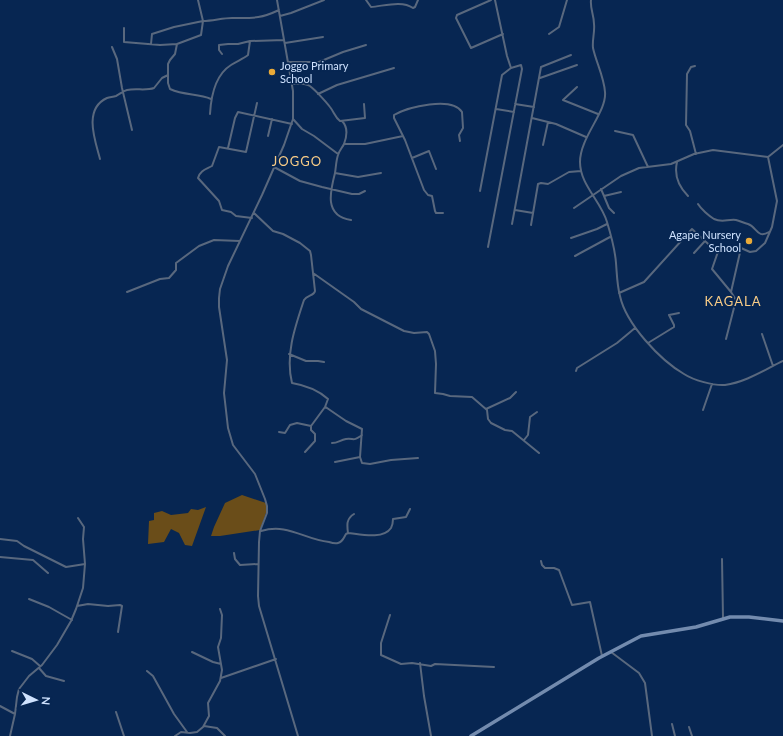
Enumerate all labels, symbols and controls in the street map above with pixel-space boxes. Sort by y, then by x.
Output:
place label: Joggo Primary School [280,59,349,85]
marker: Joggo Primary School [267,67,277,77]
district label: JOGGO [272,153,322,169]
place label: Agape Nursery School [669,228,741,254]
marker: Agape Nursery School [744,236,754,246]
district label: KAGALA [705,293,761,309]
north arrow [16,680,56,720]
text: N [40,696,53,706]

